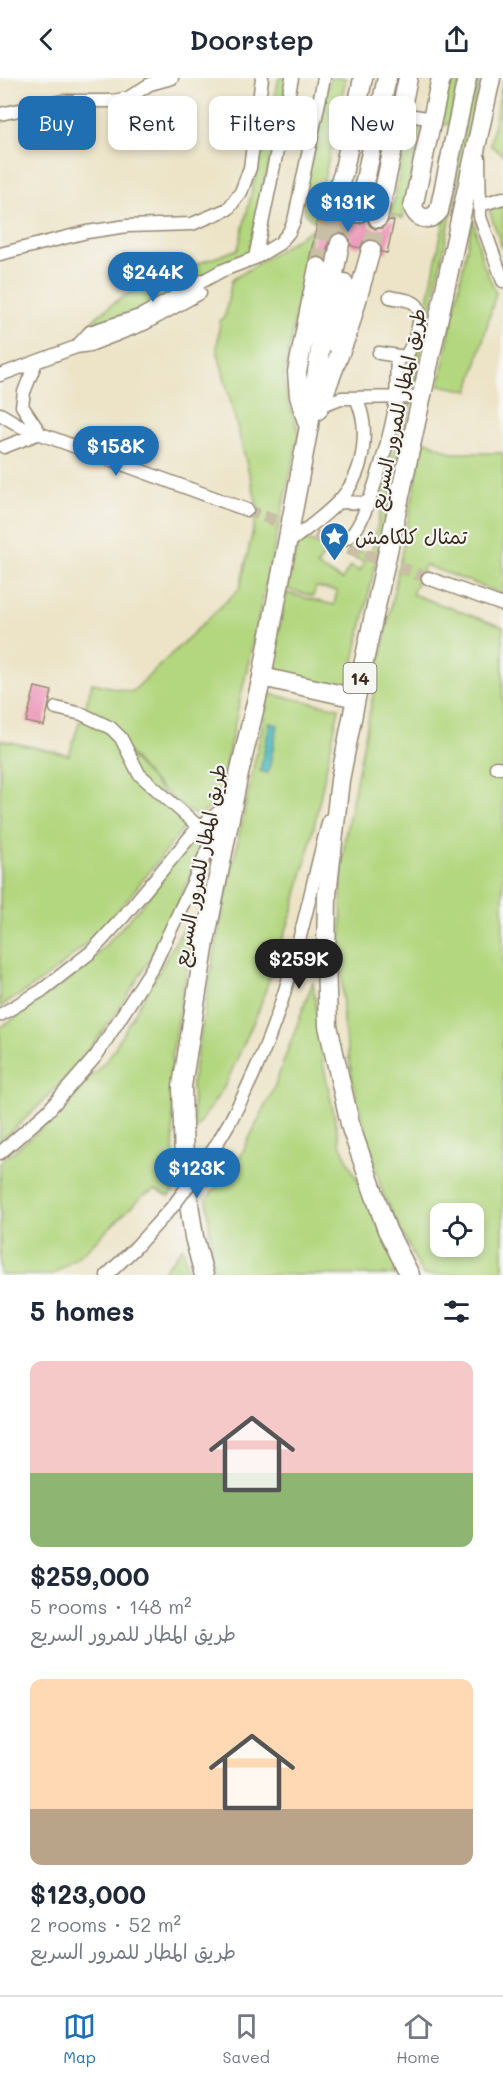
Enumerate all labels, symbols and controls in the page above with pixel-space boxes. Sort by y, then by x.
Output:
text: Doorstep [189,22,314,57]
icon: back [30,23,63,56]
icon: share [440,23,473,56]
chip: Buy [18,96,96,150]
chip: Rent [108,96,197,150]
chip: Filters [209,96,317,150]
chip: New [329,96,416,150]
pin: $131K [306,182,390,233]
text: $131K [320,188,376,214]
pin: $244K [111,252,195,303]
text: $244K [122,258,184,284]
street label: طريق المطار للمرور السريع [363,306,434,513]
pin: $158K [74,426,158,477]
text: $158K [87,432,145,458]
place icon: تمثال كلكامش [318,520,350,562]
place label: تمثال كلكامش [355,523,467,549]
road number: 14 [344,663,376,693]
street label: طريق المطار للمرور السريع [167,761,234,969]
pin: $259K [257,939,341,990]
text: $259K [269,945,329,971]
pin: $123K [155,1148,239,1199]
text: $123K [168,1154,226,1180]
map controls [430,1203,484,1257]
button: locate [430,1203,484,1257]
text: 5 homes [30,1294,135,1328]
icon: filters [440,1295,473,1328]
icon: home [198,1400,306,1508]
text: $259,000 [30,1559,150,1593]
text: 5 rooms · 148 m² [30,1593,192,1619]
text: طريق المطار للمرور السريع [30,1620,236,1646]
icon: home [198,1718,306,1826]
text: $123,000 [30,1877,146,1911]
text: 2 rooms · 52 m² [30,1911,181,1937]
text: طريق المطار للمرور السريع [30,1938,236,1964]
tab: Map [63,2010,96,2067]
tab: Saved [222,2010,270,2067]
tab: Home [396,2010,440,2067]

